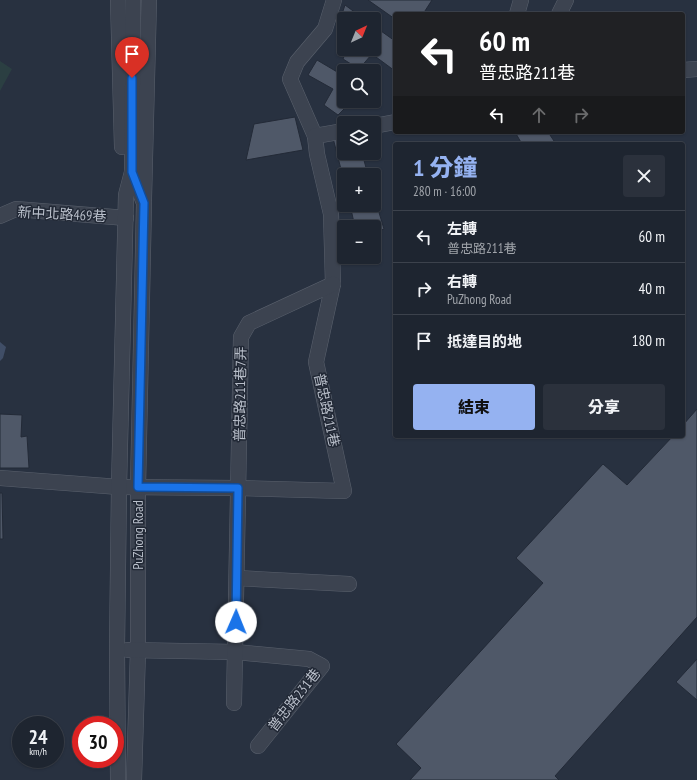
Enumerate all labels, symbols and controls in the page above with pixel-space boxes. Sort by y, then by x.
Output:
north arrow [337,12,381,56]
map controls [337,12,381,264]
text: 60 m [479,22,530,59]
icon: left [413,28,465,80]
pin [115,37,149,78]
icon: arrive [121,43,143,65]
text: 普忠路211巷 [479,61,575,84]
button: search [337,64,381,108]
icon: left [486,104,508,126]
icon: ahead [528,104,550,126]
icon: right [570,104,592,126]
button: layers [337,116,381,160]
text: 1 分鐘 [413,152,477,183]
button: close [623,155,665,197]
button: + [337,168,381,212]
text: 280 m · 16:00 [413,183,476,200]
street label: 新中北路469巷 [17,203,107,225]
text: 左轉 [447,219,477,238]
button: − [337,220,381,264]
icon: left [413,226,435,248]
text: 60 m [639,227,665,246]
text: 普忠路211巷 [447,240,517,257]
text: 右轉 [447,272,477,291]
icon: right [413,278,435,300]
text: 40 m [639,279,665,298]
text: PuZhong Road [447,291,511,308]
icon: arrive [413,330,435,352]
text: 180 m [632,331,665,350]
text: 抵達目的地 [447,332,522,351]
street label: 普忠路211巷7弄 [230,346,250,442]
street label: 普忠路211巷 [310,371,344,449]
button: 結束 [413,384,535,430]
button: 分享 [543,384,665,430]
street label: PuZhong Road [129,500,147,570]
position arrow [215,601,257,643]
street label: 普忠路231巷 [264,665,324,735]
speed limit sign: 30 [72,716,124,768]
text: 24 [28,724,48,750]
text: km/h [29,745,47,758]

